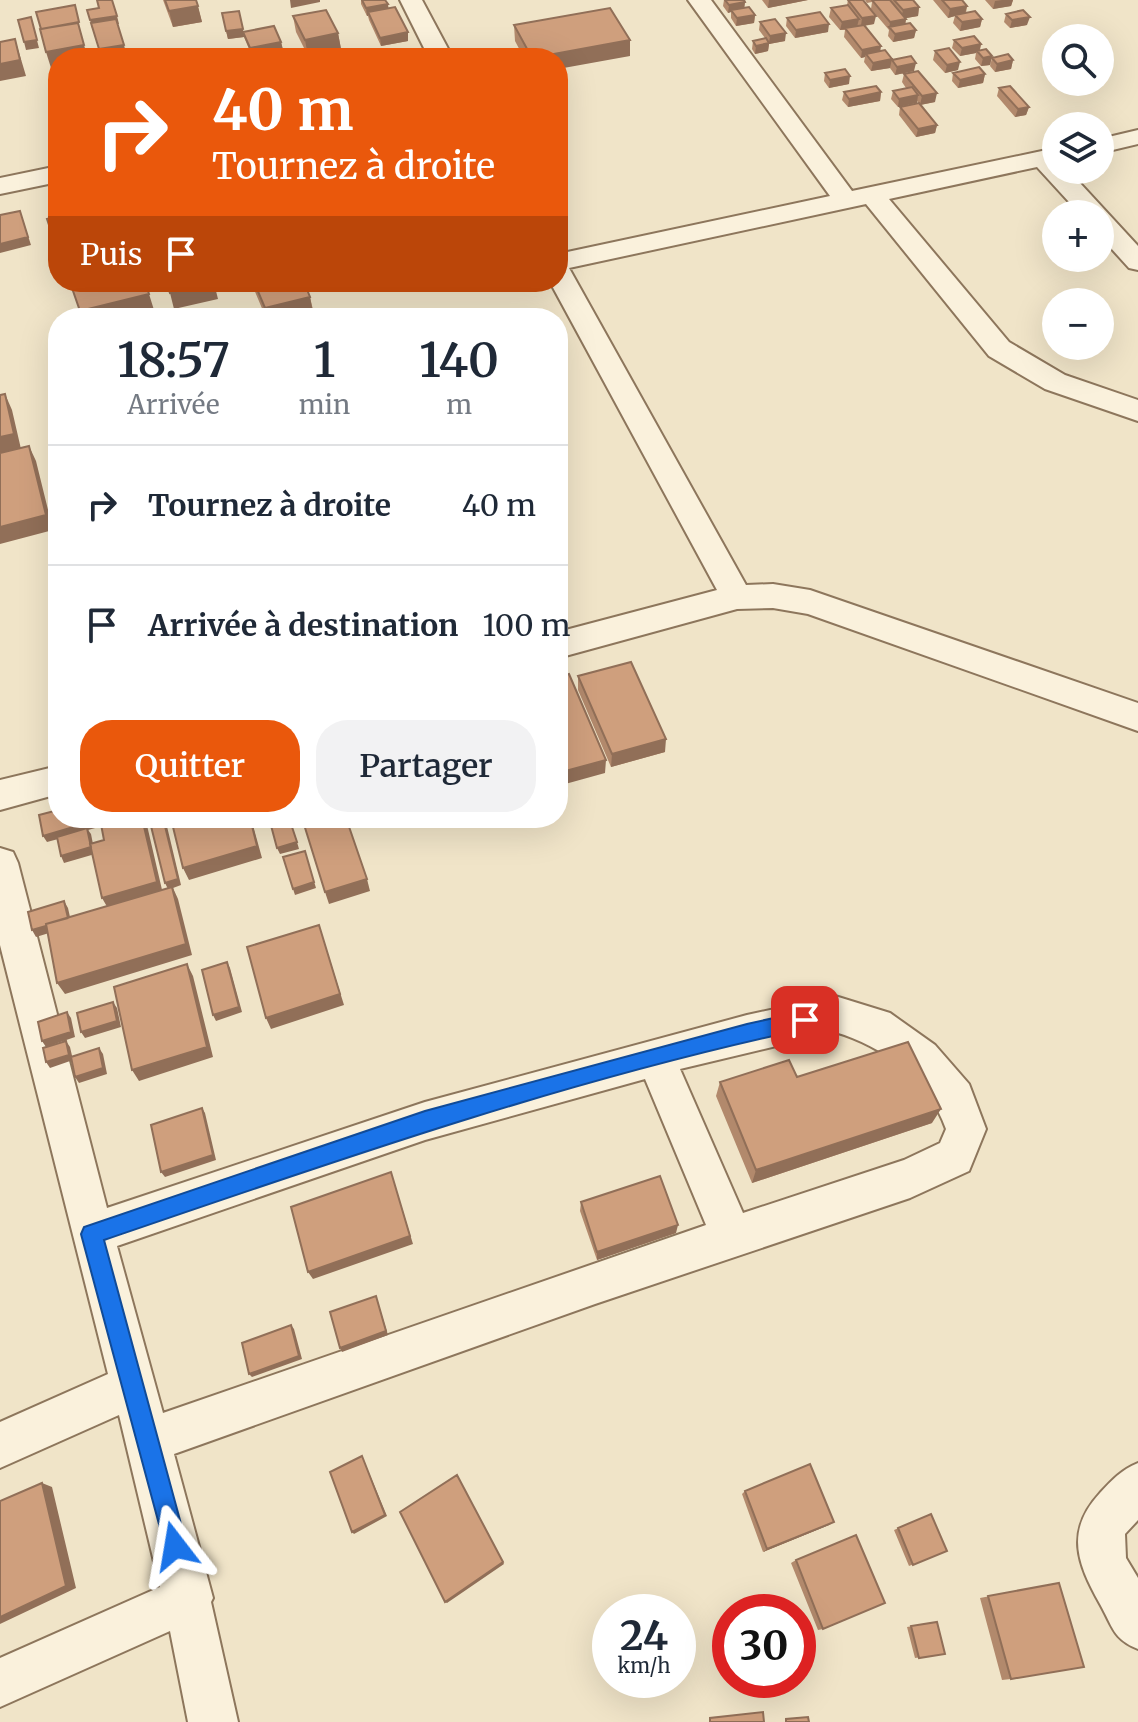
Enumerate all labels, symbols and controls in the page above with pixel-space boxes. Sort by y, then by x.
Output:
map controls [1042,24,1114,360]
button: search [1042,24,1114,96]
text: 40 m [212,75,354,145]
icon: right [80,80,184,184]
button: layers [1042,112,1114,184]
text: Tournez à droite [212,144,495,189]
button: + [1042,200,1114,272]
icon: arrive [159,232,203,276]
text: Puis [80,235,143,273]
button: − [1042,288,1114,360]
text: 18:57 [117,330,230,390]
text: 1 [313,330,335,390]
text: 140 [419,330,499,390]
text: Arrivée [127,388,219,421]
text: min [299,388,350,421]
text: m [446,388,472,421]
icon: right [80,483,124,527]
text: Tournez à droite [148,486,391,524]
text: 40 m [462,486,536,524]
icon: arrive [80,603,124,647]
text: Arrivée à destination [148,606,458,644]
text: 100 m [482,606,571,644]
button: Quitter [80,720,300,812]
button: Partager [316,720,536,812]
pin [771,986,839,1054]
icon: arrive [783,998,827,1042]
position arrow [133,1504,217,1588]
speed limit sign: 30 [712,1594,816,1698]
text: 24 [620,1611,668,1661]
text: km/h [618,1653,670,1678]

